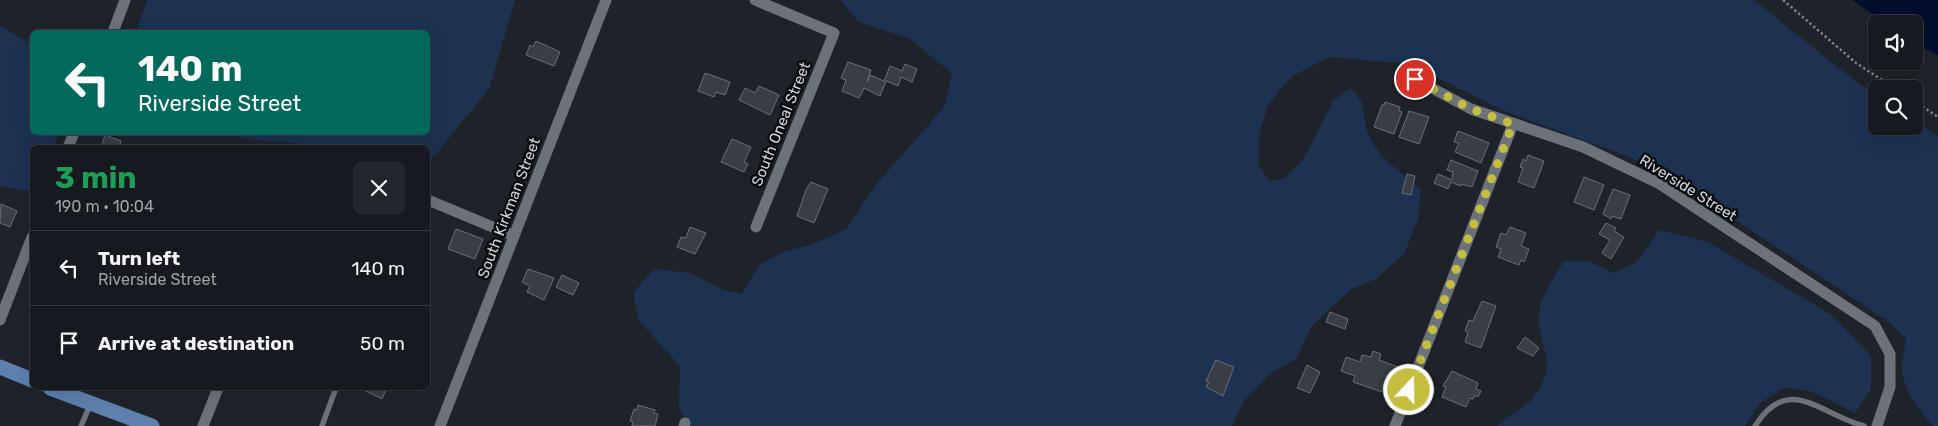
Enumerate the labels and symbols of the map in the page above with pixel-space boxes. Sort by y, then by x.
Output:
pin [1394,58,1436,100]
street label: South Oneal Street [748,59,814,189]
street label: South Kirkman Street [474,135,544,281]
street label: Riverside Street [1636,151,1740,225]
position arrow [1382,363,1434,415]

